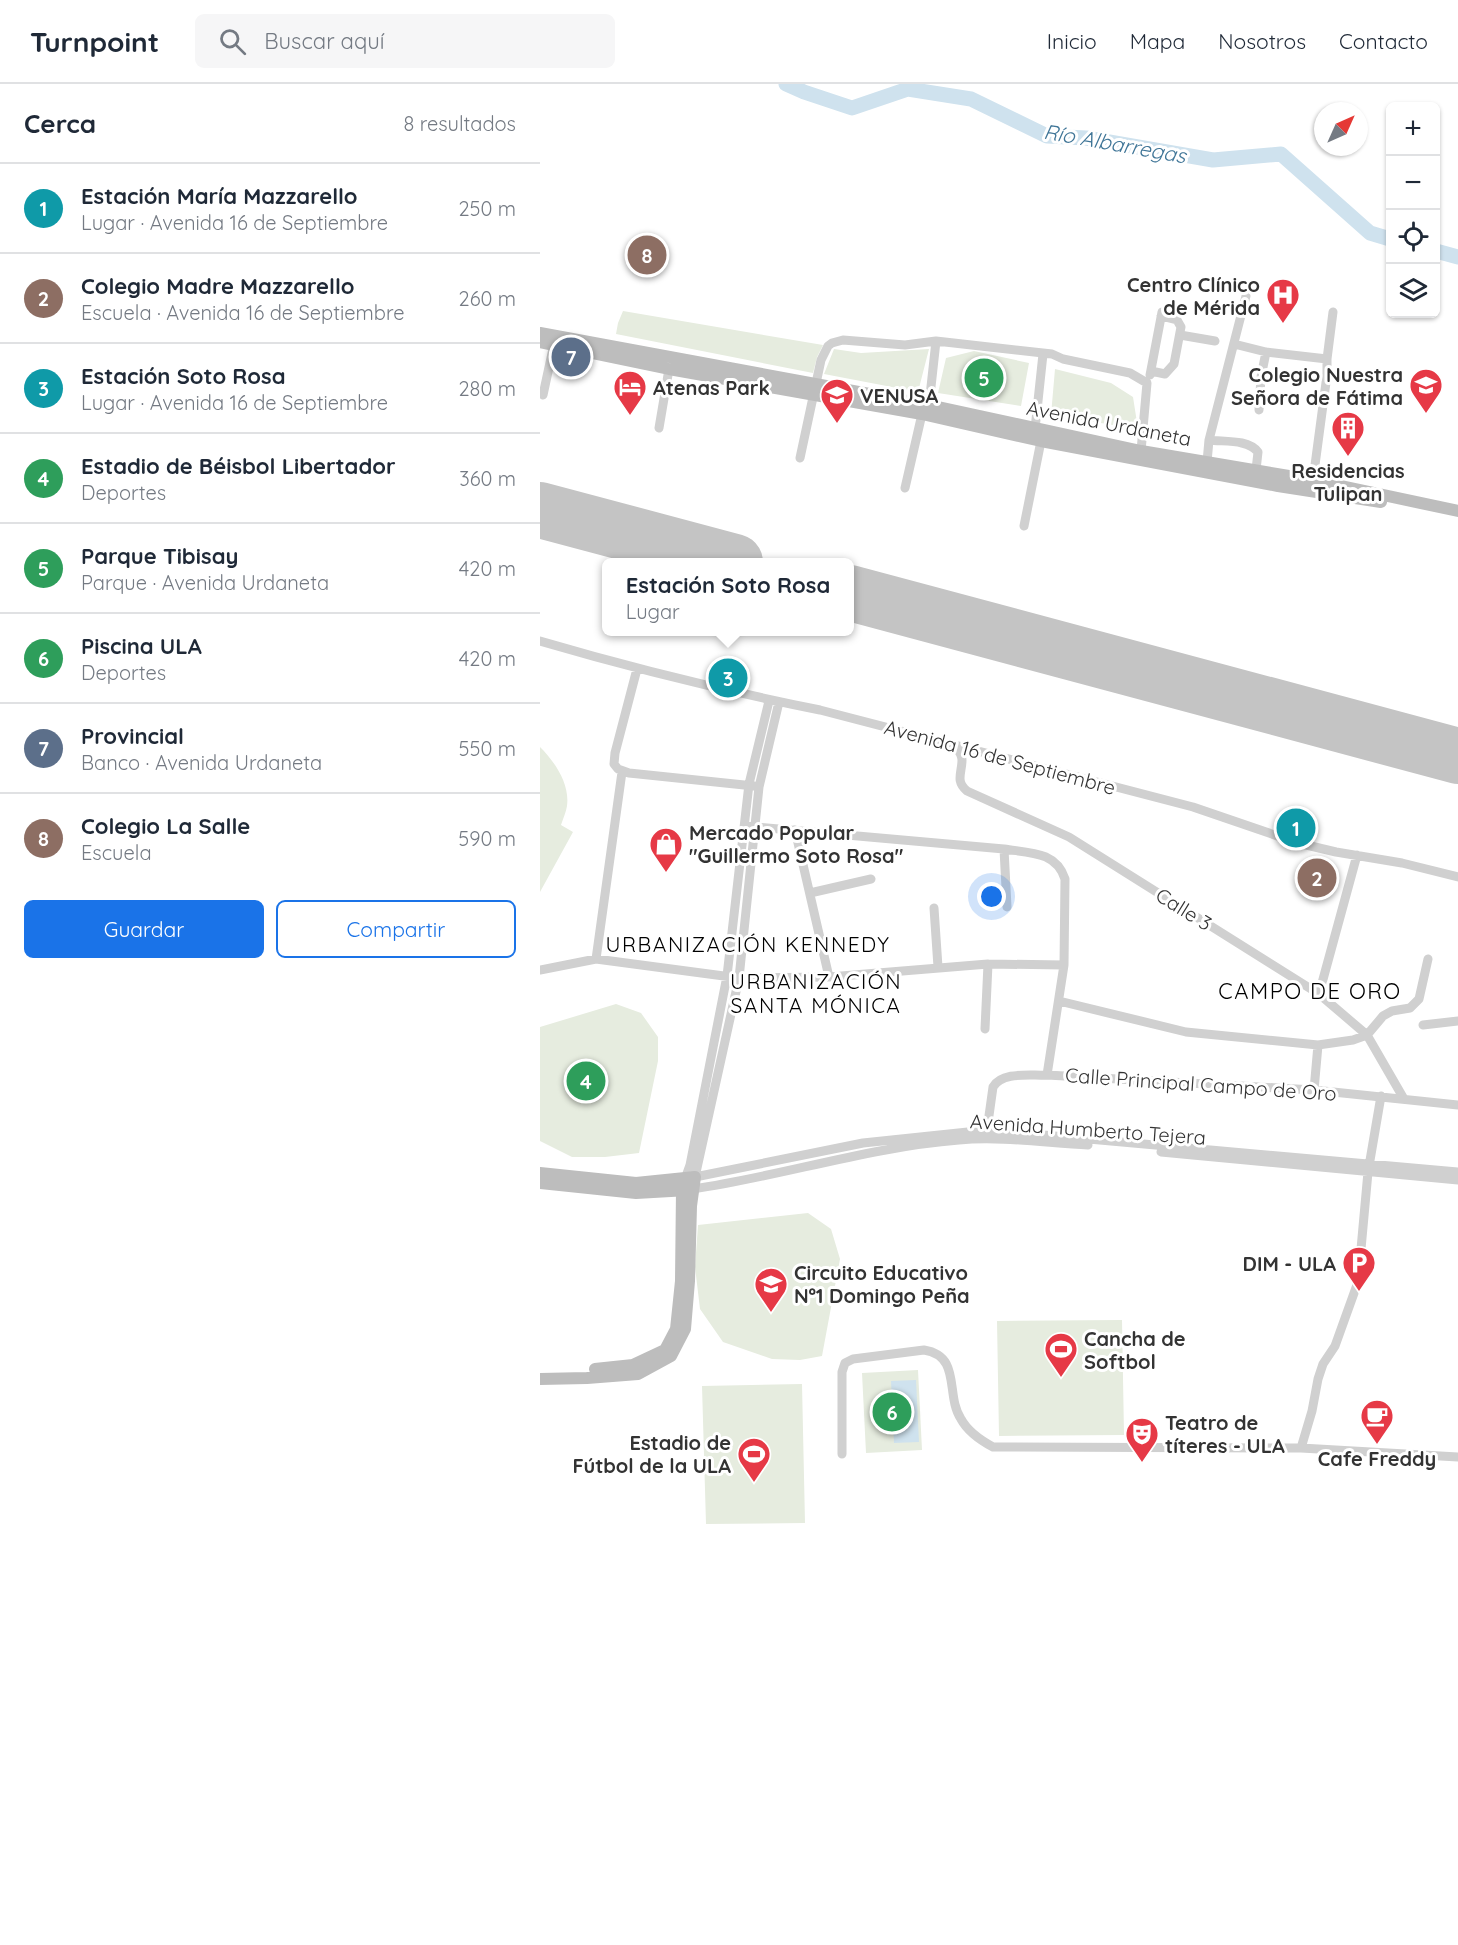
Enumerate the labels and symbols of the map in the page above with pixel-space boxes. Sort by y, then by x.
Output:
north arrow [1314,102,1368,156]
water label: Río Albarregas [1042,118,1189,168]
pin: 8 [628,232,666,278]
place label: Centro Clínico de Mérida [1127,272,1260,320]
hospital icon: Centro Clínico de Mérida [1265,277,1301,324]
pin: 7 [552,334,591,380]
pin: 5 [964,356,1004,400]
place label: Colegio Nuestra Señora de Fátima [1231,362,1403,410]
school or university icon: Colegio Nuestra Señora de Fátima [1408,367,1444,414]
hotel icon: Atenas Park [612,369,648,416]
place label: Atenas Park [653,375,770,400]
school or university icon: VENUSA [819,377,855,424]
place label: VENUSA [860,383,939,408]
street label: Avenida Urdaneta [1025,395,1193,451]
building icon: Residencias Tulipan [1330,410,1366,457]
place label: Residencias Tulipan [1291,458,1405,506]
pin: 3 [708,656,747,700]
street label: Avenida 16 de Septiembre [882,714,1118,800]
pin: 1 [1276,806,1316,850]
place label: Mercado Popular "Guillermo Soto Rosa" [689,820,904,868]
shop icon: Mercado Popular "Guillermo Soto Rosa" [648,826,684,873]
pin: 2 [1298,856,1336,900]
your location [977,882,1006,911]
street label: Calle 3 [1151,882,1217,936]
district label: URBANIZACIÓN KENNEDY [606,931,890,957]
district label: URBANIZACIÓN SANTA MÓNICA [730,968,902,1018]
district label: CAMPO DE ORO [1218,977,1402,1005]
pin: 4 [566,1058,606,1104]
street label: Calle Principal Campo de Oro [1064,1062,1338,1106]
street label: Avenida Humberto Tejera [969,1108,1207,1150]
parking icon: DIM - ULA [1341,1245,1377,1292]
place label: DIM - ULA [1243,1251,1336,1276]
place label: Circuito Educativo Nº1 Domingo Peña [794,1260,970,1308]
school or university icon: Circuito Educativo Nº1 Domingo Peña [753,1266,789,1313]
place label: Cancha de Softbol [1084,1326,1186,1374]
sports icon: Cancha de Softbol [1043,1331,1079,1378]
pin: 6 [872,1390,912,1434]
cafe icon: Cafe Freddy [1359,1398,1395,1445]
place label: Teatro de títeres - ULA [1165,1410,1285,1458]
theatre icon: Teatro de títeres - ULA [1124,1416,1160,1463]
place label: Estadio de Fútbol de la ULA [572,1430,731,1478]
sports icon: Estadio de Fútbol de la ULA [736,1436,772,1483]
place label: Cafe Freddy [1318,1446,1436,1471]

